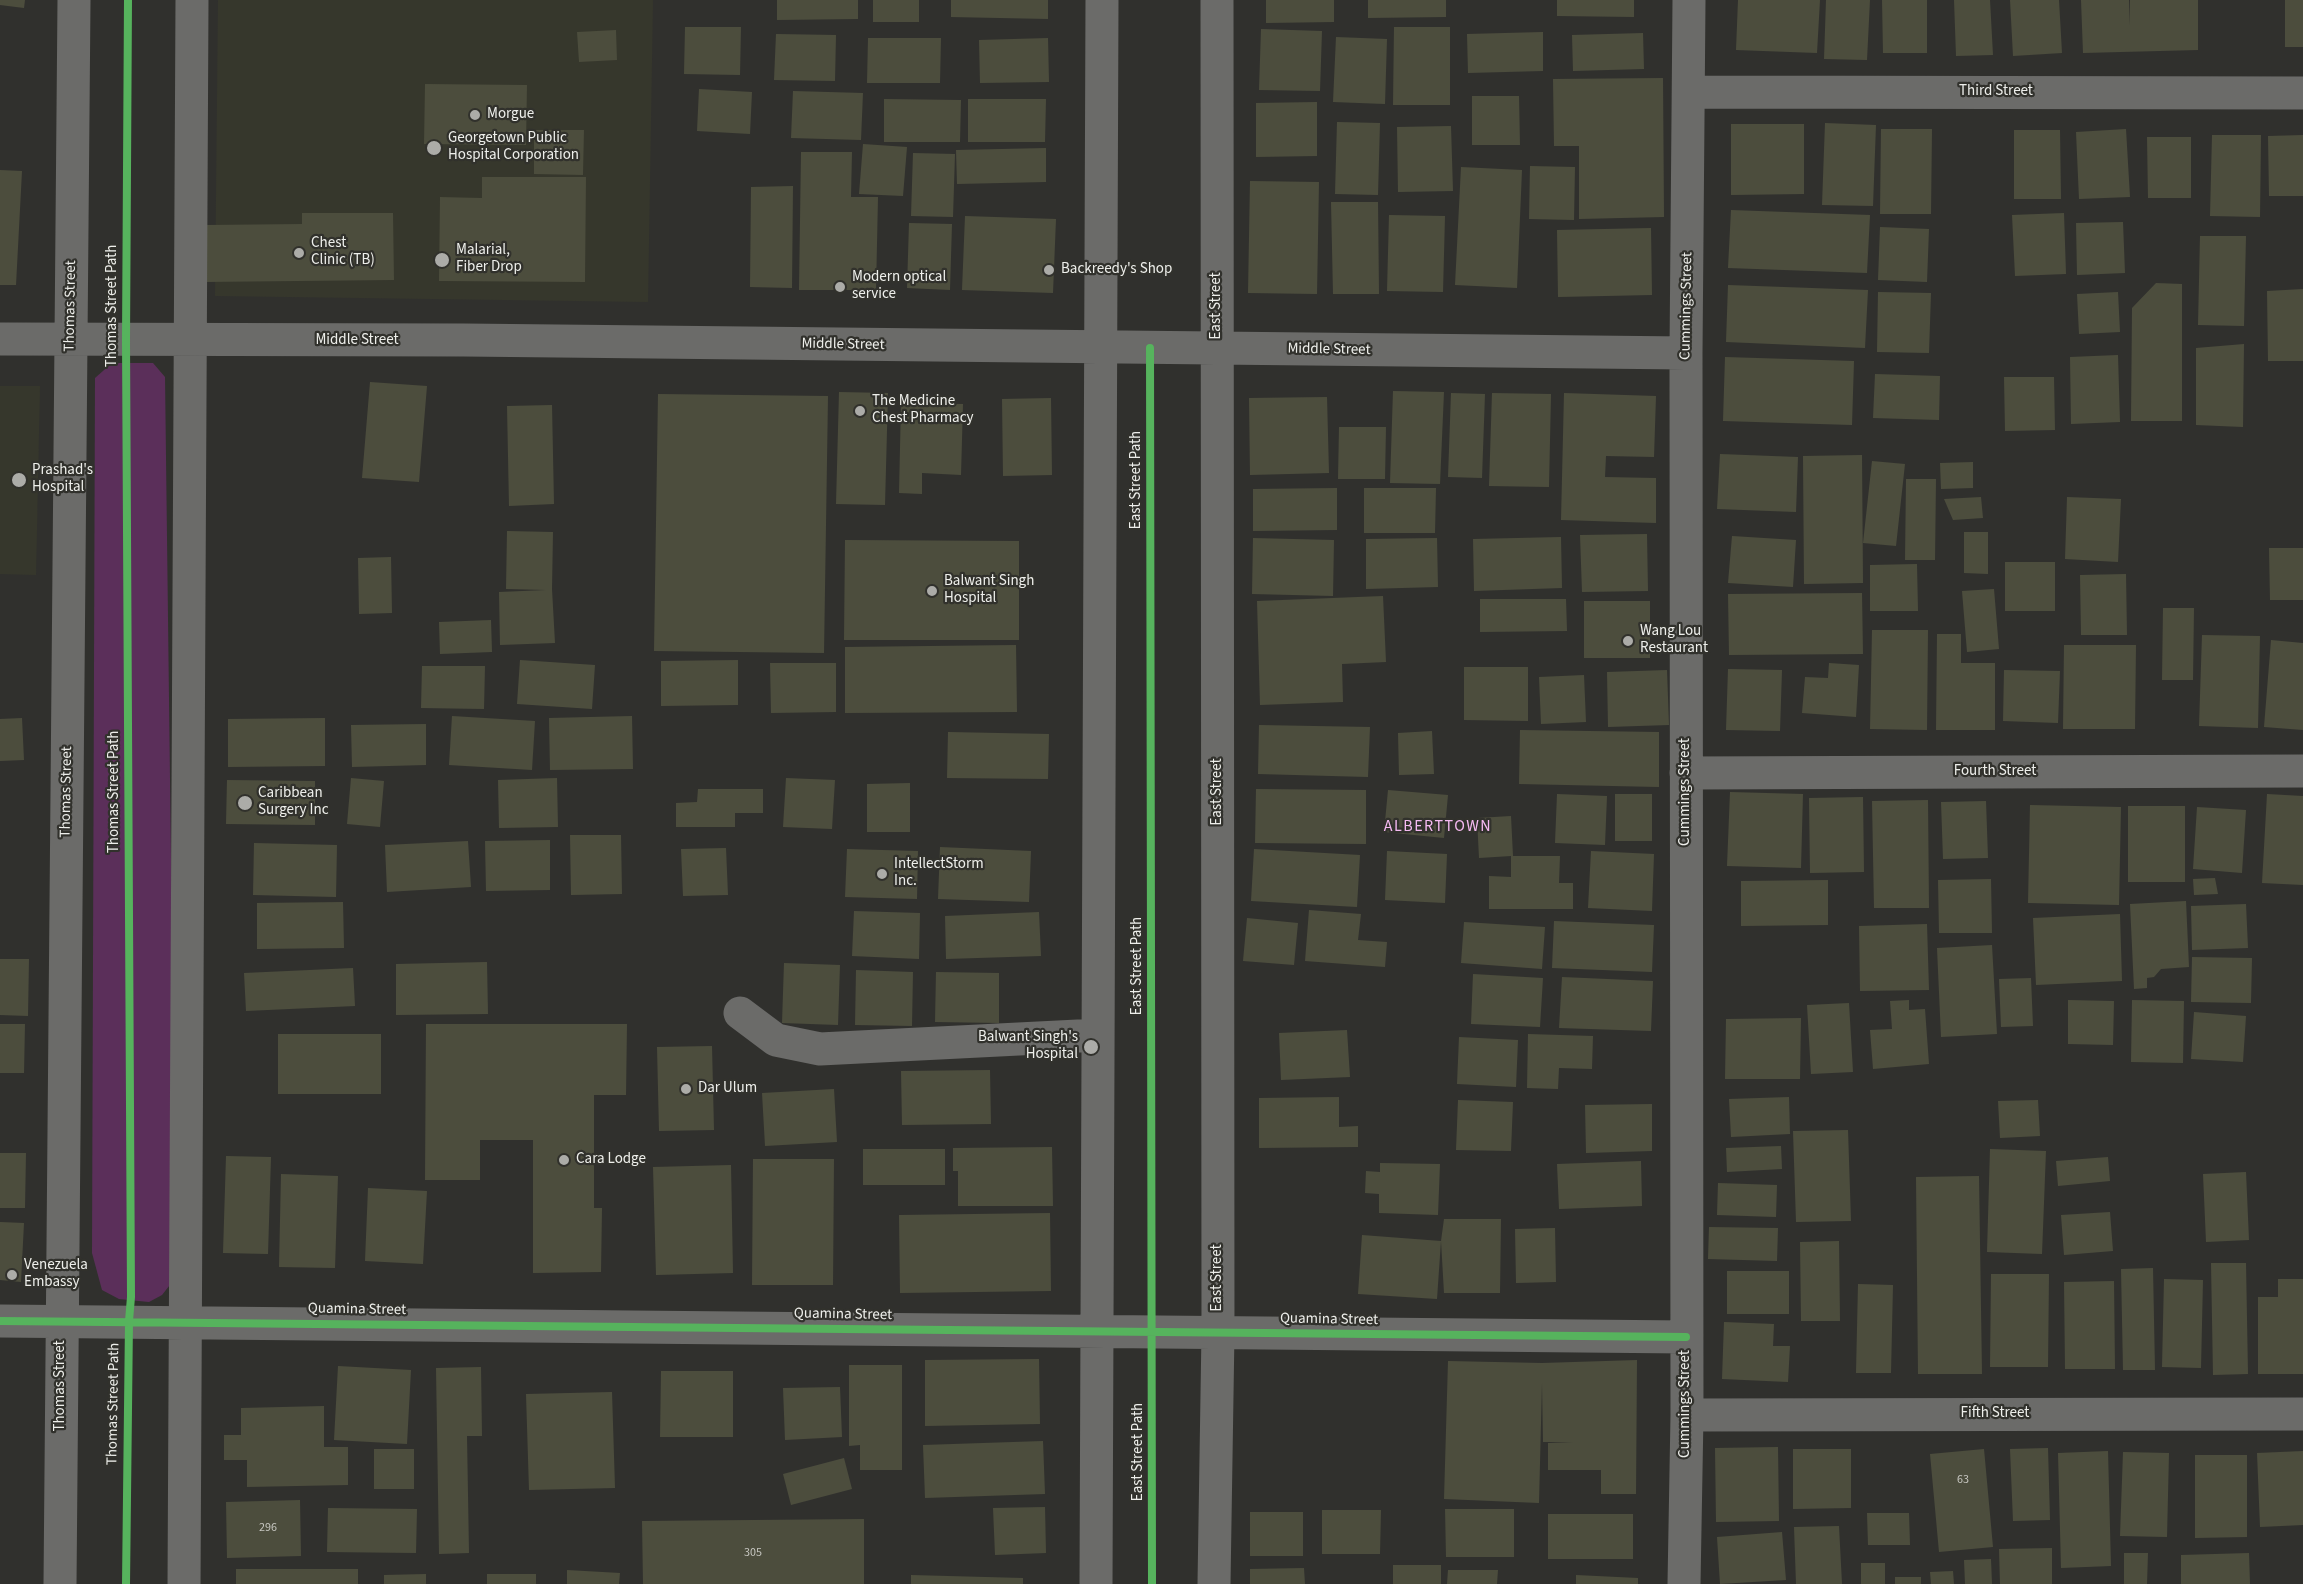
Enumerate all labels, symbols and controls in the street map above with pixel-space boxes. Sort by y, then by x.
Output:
street label: Third Street [1959,83,2033,101]
place label: Morgue [487,106,534,124]
marker: Morgue [468,108,482,122]
place label: Georgetown Public Hospital Corporation [448,130,579,165]
marker: Georgetown Public Hospital Corporation [425,139,443,157]
place label: Chest Clinic (TB) [311,235,375,270]
place label: Malarial, Fiber Drop [456,242,522,277]
street label: Thomas Street Path [104,245,122,367]
marker: Chest Clinic (TB) [292,246,306,260]
marker: Malarial, Fiber Drop [433,251,451,269]
street label: Cummings Street [1677,252,1697,360]
street label: Thomas Street [61,260,81,352]
place label: Backreedy's Shop [1061,261,1172,279]
marker: Backreedy's Shop [1042,263,1056,277]
place label: Modern optical service [852,269,946,304]
street label: East Street [1208,272,1226,340]
marker: Modern optical service [833,280,847,294]
street label: Middle Street [315,332,399,350]
street label: Middle Street [801,335,885,355]
street label: Middle Street [1287,340,1371,360]
place label: The Medicine Chest Pharmacy [872,393,974,428]
marker: The Medicine Chest Pharmacy [853,404,867,418]
street label: East Street Path [1128,431,1146,529]
place label: Prashad's Hospital [32,462,93,497]
marker: Prashad's Hospital [10,471,28,489]
place label: Balwant Singh Hospital [944,573,1034,608]
marker: Balwant Singh Hospital [925,584,939,598]
place label: Wang Lou Restaurant [1640,623,1708,658]
marker: Wang Lou Restaurant [1621,634,1635,648]
street label: Thomas Street Path [106,731,124,853]
street label: Cummings Street [1677,738,1695,846]
street label: Thomas Street [57,746,77,838]
street label: East Street [1209,758,1227,826]
street label: Fourth Street [1954,763,2036,781]
place label: Caribbean Surgery Inc [258,785,329,820]
marker: Caribbean Surgery Inc [236,794,254,812]
district label: ALBERTTOWN [1384,817,1492,837]
place label: IntellectStorm Inc. [894,856,984,891]
marker: IntellectStorm Inc. [875,867,889,881]
street label: East Street Path [1129,917,1147,1015]
place label: Balwant Singh's Hospital [978,1029,1078,1064]
marker: Balwant Singh's Hospital [1082,1038,1100,1056]
place label: Dar Ulum [698,1080,757,1098]
marker: Dar Ulum [679,1082,693,1096]
place label: Cara Lodge [576,1151,646,1169]
marker: Cara Lodge [557,1153,571,1167]
street label: East Street [1209,1244,1227,1312]
place label: Venezuela Embassy [24,1257,88,1292]
marker: Venezuela Embassy [5,1268,19,1282]
street label: Quamina Street [308,1300,406,1320]
street label: Quamina Street [794,1305,892,1325]
street label: Quamina Street [1280,1310,1378,1330]
street label: Thomas Street [52,1340,70,1432]
street label: Thomas Street Path [104,1343,124,1465]
street label: Cummings Street [1677,1350,1695,1458]
street label: East Street Path [1130,1403,1148,1501]
street label: Fifth Street [1961,1405,2029,1423]
house number: 63 [1957,1473,1969,1487]
house number: 296 [259,1521,277,1535]
house number: 305 [744,1546,762,1560]

